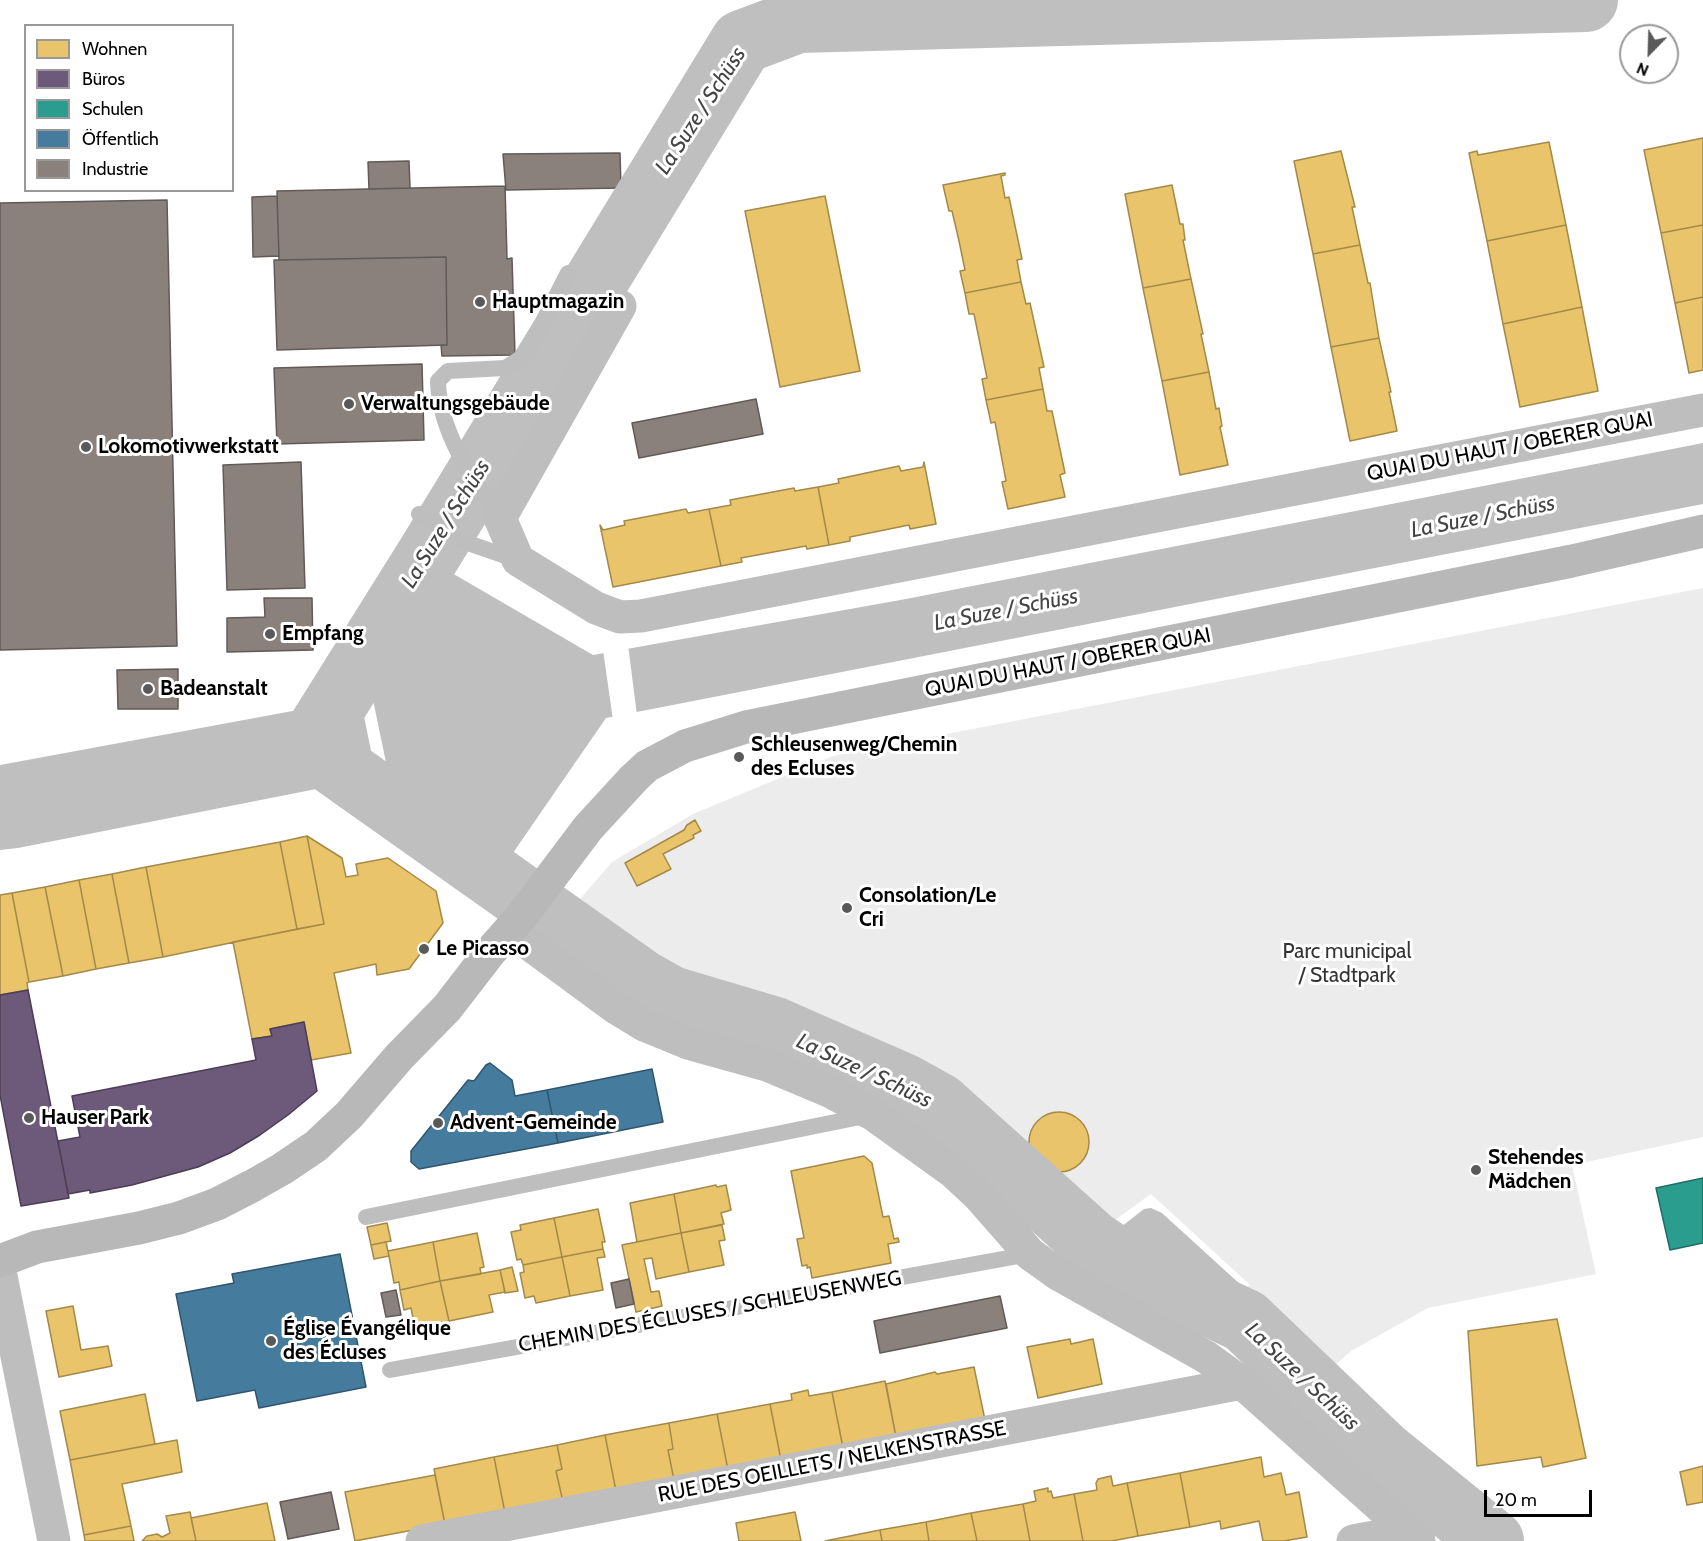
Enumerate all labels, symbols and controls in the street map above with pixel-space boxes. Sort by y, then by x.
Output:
legend [24,24,234,192]
north arrow [1619,24,1679,84]
text: Wohnen [82,38,147,60]
water label: La Suze / Schüss [650,42,752,180]
text: N [1634,58,1651,80]
text: Büros [82,68,125,90]
text: Schulen [82,98,143,120]
text: Öffentlich [82,128,159,150]
text: Industrie [82,158,148,180]
place label: Hauptmagazin [492,289,624,315]
marker: Hauptmagazin [473,295,487,309]
place label: Verwaltungsgebäude [361,391,550,417]
marker: Verwaltungsgebäude [342,397,356,411]
street label: QUAI DU HAUT / OBERER QUAI [1365,407,1655,487]
place label: Lokomotivwerkstatt [98,434,279,460]
marker: Lokomotivwerkstatt [79,440,93,454]
water label: La Suze / Schüss [396,455,496,593]
water label: La Suze / Schüss [1409,490,1557,544]
water label: La Suze / Schüss [932,583,1080,637]
place label: Empfang [282,621,364,647]
street label: QUAI DU HAUT / OBERER QUAI [923,623,1213,703]
marker: Empfang [263,627,277,641]
place label: Badeanstalt [160,676,268,702]
marker: Badeanstalt [141,682,155,696]
place label: Schleusenweg/Chemin des Ecluses [751,732,957,782]
marker: Schleusenweg/Chemin des Ecluses [732,750,746,764]
place label: Consolation/Le Cri [859,883,996,933]
marker: Consolation/Le Cri [840,901,854,915]
place label: Le Picasso [436,936,529,962]
park label: Parc municipal / Stadtpark [1283,939,1411,989]
marker: Le Picasso [417,942,431,956]
water label: La Suze / Schüss [792,1028,936,1114]
place label: Hauser Park [41,1105,149,1131]
place label: Advent-Gemeinde [450,1110,617,1136]
marker: Hauser Park [22,1111,36,1125]
marker: Advent-Gemeinde [431,1116,445,1130]
place label: Stehendes Mädchen [1488,1145,1584,1195]
marker: Stehendes Mädchen [1469,1163,1483,1177]
street label: CHEMIN DES ÉCLUSES / SCHLEUSENWEG [516,1266,904,1358]
place label: Église Évangélique des Écluses [283,1316,451,1366]
water label: La Suze / Schüss [1240,1317,1364,1437]
marker: Église Évangélique des Écluses [264,1334,278,1348]
street label: RUE DES OEILLETS / NELKENSTRASSE [656,1416,1008,1508]
scale bar [1487,1478,1595,1516]
text: 20 m [1495,1489,1537,1511]

